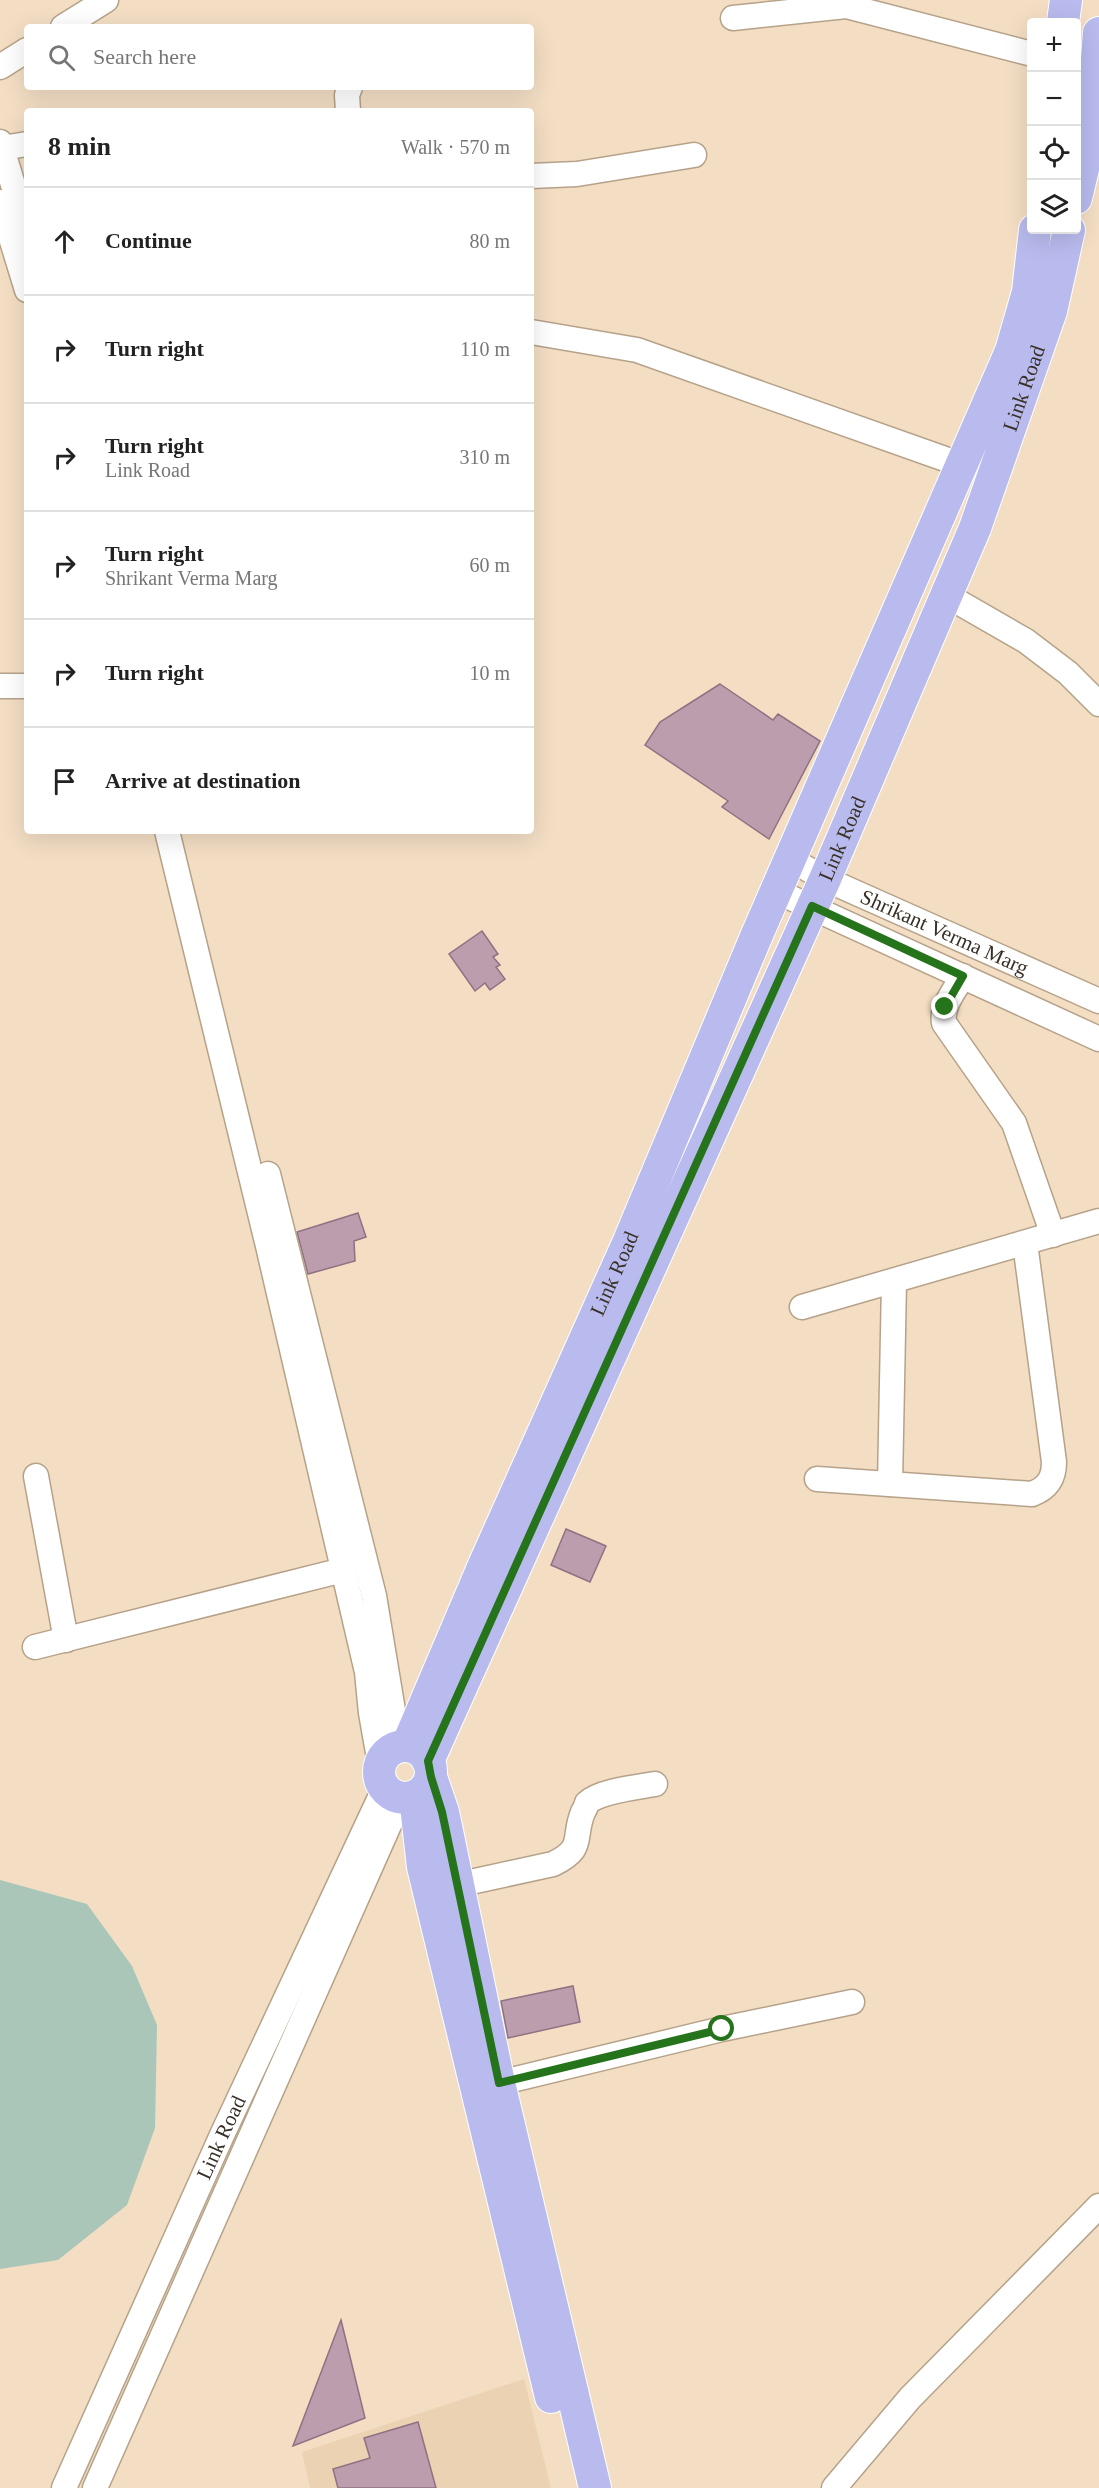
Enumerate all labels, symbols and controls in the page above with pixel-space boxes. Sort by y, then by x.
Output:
map controls [1027,18,1081,234]
button: + [1027,18,1081,72]
search box [24,24,534,90]
icon: search [45,41,78,74]
text: Search here [93,44,196,69]
button: − [1027,72,1081,126]
button: locate [1027,126,1081,180]
text: 8 min [48,132,111,161]
text: Walk · 570 m [401,136,510,158]
button: layers [1027,180,1081,234]
icon: ahead [48,225,81,258]
text: Continue [105,228,192,253]
text: 80 m [469,230,510,252]
icon: right [48,333,81,366]
text: Turn right [105,336,204,361]
text: 110 m [460,338,510,360]
street label: Link Road [998,342,1050,434]
text: Turn right [105,433,204,458]
icon: right [48,441,81,474]
text: 310 m [459,446,510,468]
text: Link Road [105,459,190,481]
text: Turn right [105,541,204,566]
icon: right [48,549,81,582]
text: 60 m [469,554,510,576]
text: Shrikant Verma Marg [105,567,278,589]
icon: right [48,657,81,690]
text: Turn right [105,660,204,685]
text: 10 m [469,662,510,684]
icon: arrive [48,765,81,798]
text: Arrive at destination [105,768,301,793]
street label: Link Road [814,793,871,885]
street label: Shrikant Verma Marg [857,884,1033,980]
route end [931,993,957,1019]
street label: Link Road [585,1228,644,1319]
route start [708,2015,734,2041]
street label: Link Road [192,2092,251,2183]

